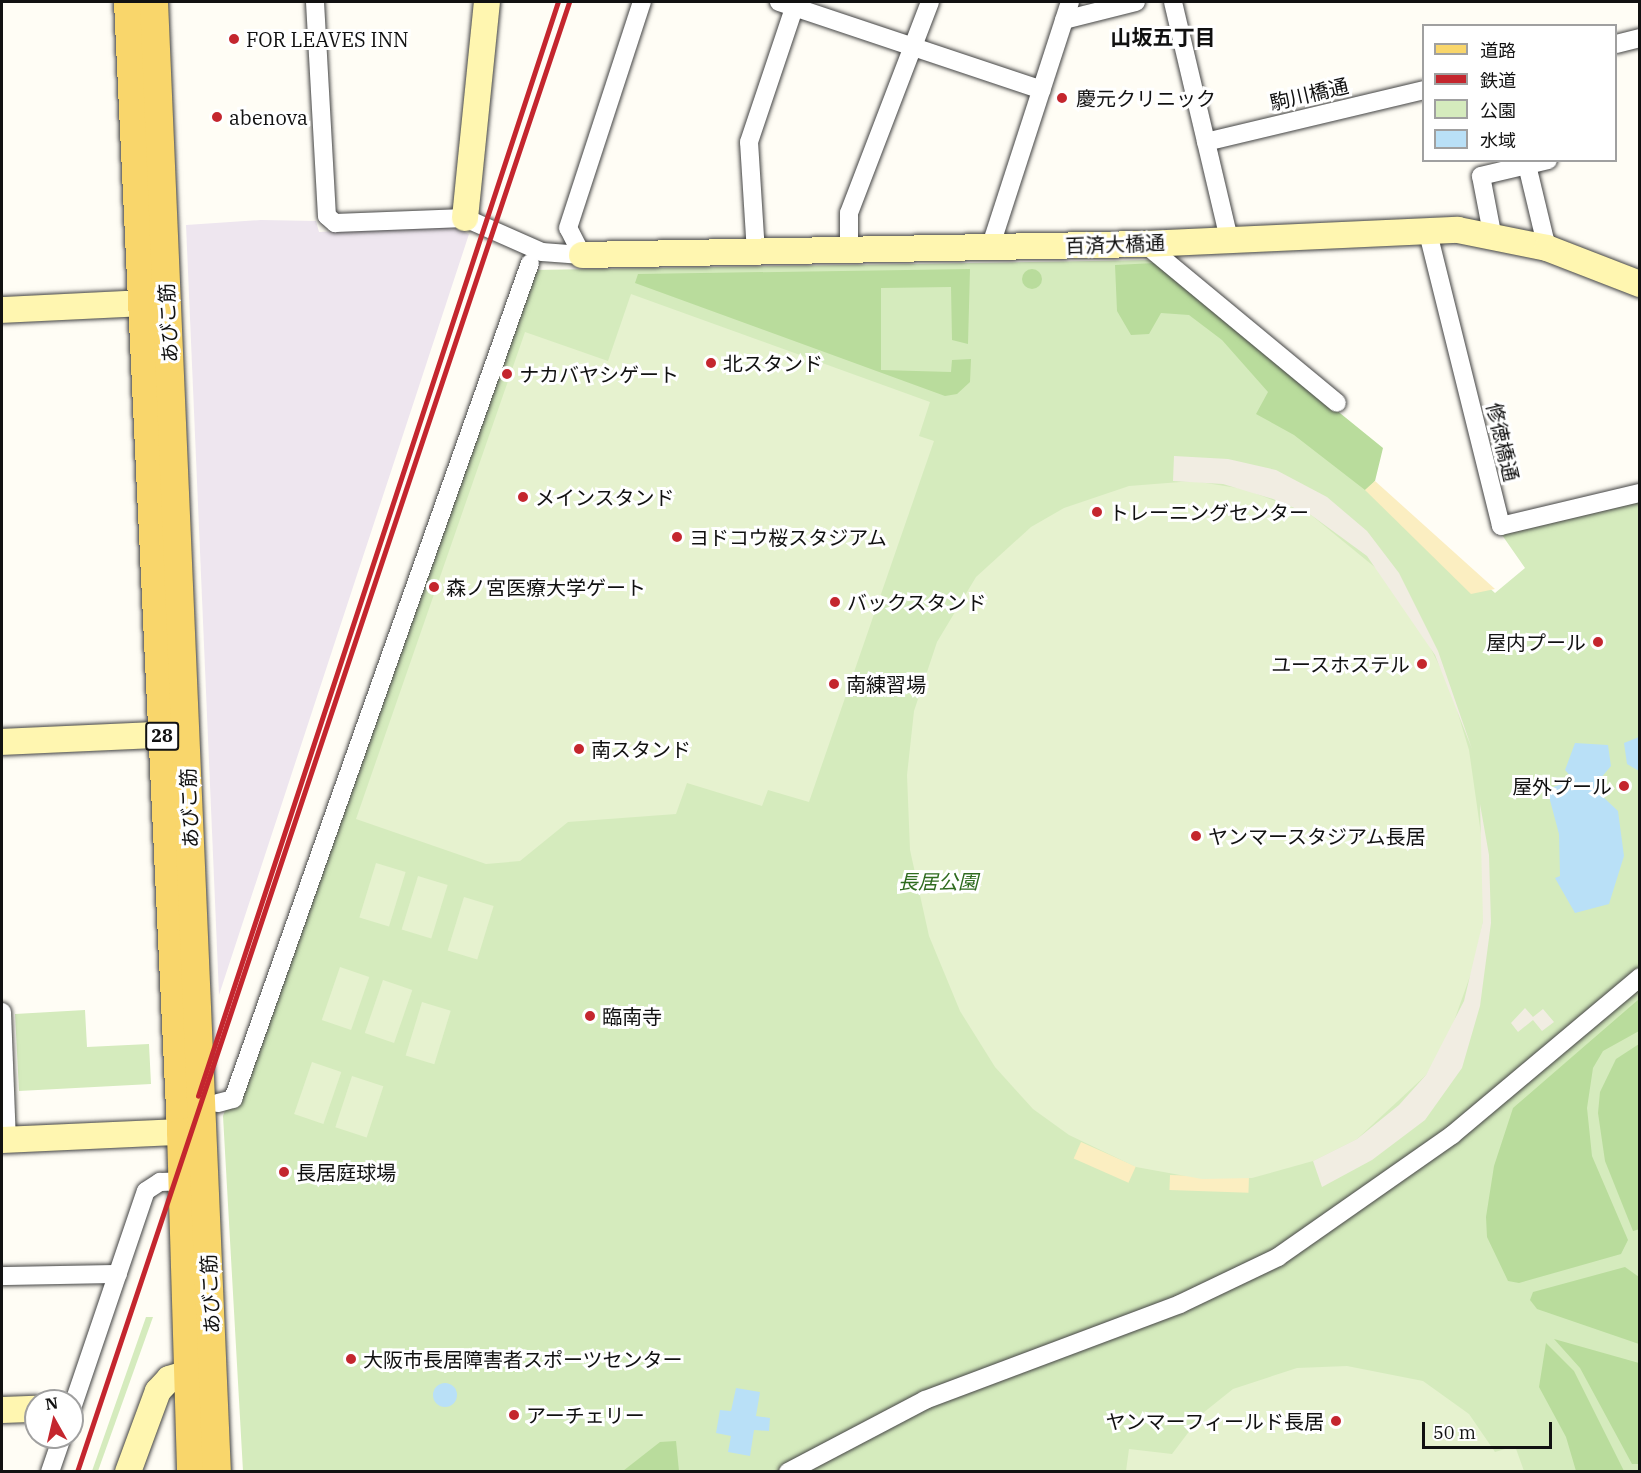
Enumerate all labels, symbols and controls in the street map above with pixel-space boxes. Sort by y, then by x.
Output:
district label: 山坂五丁目 [1111,24,1215,50]
legend [1422,24,1617,162]
place label: FOR LEAVES INN [246,27,409,51]
marker: FOR LEAVES INN [227,32,241,46]
text: 道路 [1480,39,1516,62]
text: 鉄道 [1480,69,1516,92]
street label: 駒川橋通 [1267,73,1351,115]
place label: 慶元クリニック [1076,86,1216,110]
marker: 慶元クリニック [1053,89,1071,107]
text: 公園 [1480,99,1516,122]
place label: abenova [229,105,308,129]
marker: abenova [210,110,224,124]
text: 水域 [1480,129,1516,152]
street label: 百済大橋通 [1065,230,1165,258]
street label: あびこ筋 [154,282,182,364]
place label: 北スタンド [723,351,823,375]
marker: 北スタンド [704,356,718,370]
place label: ナカバヤシゲート [519,362,679,386]
marker: ナカバヤシゲート [500,367,514,381]
street label: 修徳橋通 [1482,400,1524,484]
place label: メインスタンド [535,485,675,509]
marker: メインスタンド [516,490,530,504]
place label: トレーニングセンター [1109,500,1309,524]
marker: トレーニングセンター [1090,505,1104,519]
place label: ヨドコウ桜スタジアム [689,525,889,549]
marker: ヨドコウ桜スタジアム [670,530,684,544]
place label: 森ノ宮医療大学ゲート [446,575,646,599]
marker: 森ノ宮医療大学ゲート [427,580,441,594]
place label: バックスタンド [847,590,987,614]
marker: バックスタンド [828,595,842,609]
place label: 屋内プール [1486,630,1586,654]
marker: 屋内プール [1591,635,1605,649]
place label: ユースホステル [1270,652,1410,676]
marker: ユースホステル [1415,657,1429,671]
place label: 南練習場 [846,672,926,696]
marker: 南練習場 [827,677,841,691]
road number: 28 [144,721,180,751]
place label: 南スタンド [591,737,691,761]
marker: 南スタンド [572,742,586,756]
street label: あびこ筋 [176,768,202,848]
place label: 屋外プール [1512,774,1612,798]
marker: 屋外プール [1617,779,1631,793]
place label: ヤンマースタジアム長居 [1208,824,1428,848]
marker: ヤンマースタジアム長居 [1189,829,1203,843]
park label: 長居公園 [898,869,978,893]
place label: 臨南寺 [602,1004,662,1028]
marker: 臨南寺 [583,1009,597,1023]
place label: 長居庭球場 [296,1160,396,1184]
marker: 長居庭球場 [277,1165,291,1179]
street label: あびこ筋 [196,1253,224,1335]
place label: 大阪市長居障害者スポーツセンター [363,1347,683,1371]
marker: 大阪市長居障害者スポーツセンター [344,1352,358,1366]
north arrow [24,1389,84,1449]
text: N [44,1392,59,1414]
place label: アーチェリー [526,1403,645,1427]
marker: アーチェリー [507,1408,521,1422]
place label: ヤンマーフィールド長居 [1104,1409,1324,1433]
scale bar [1425,1410,1556,1448]
marker: ヤンマーフィールド長居 [1329,1414,1343,1428]
text: 50 m [1433,1421,1476,1444]

